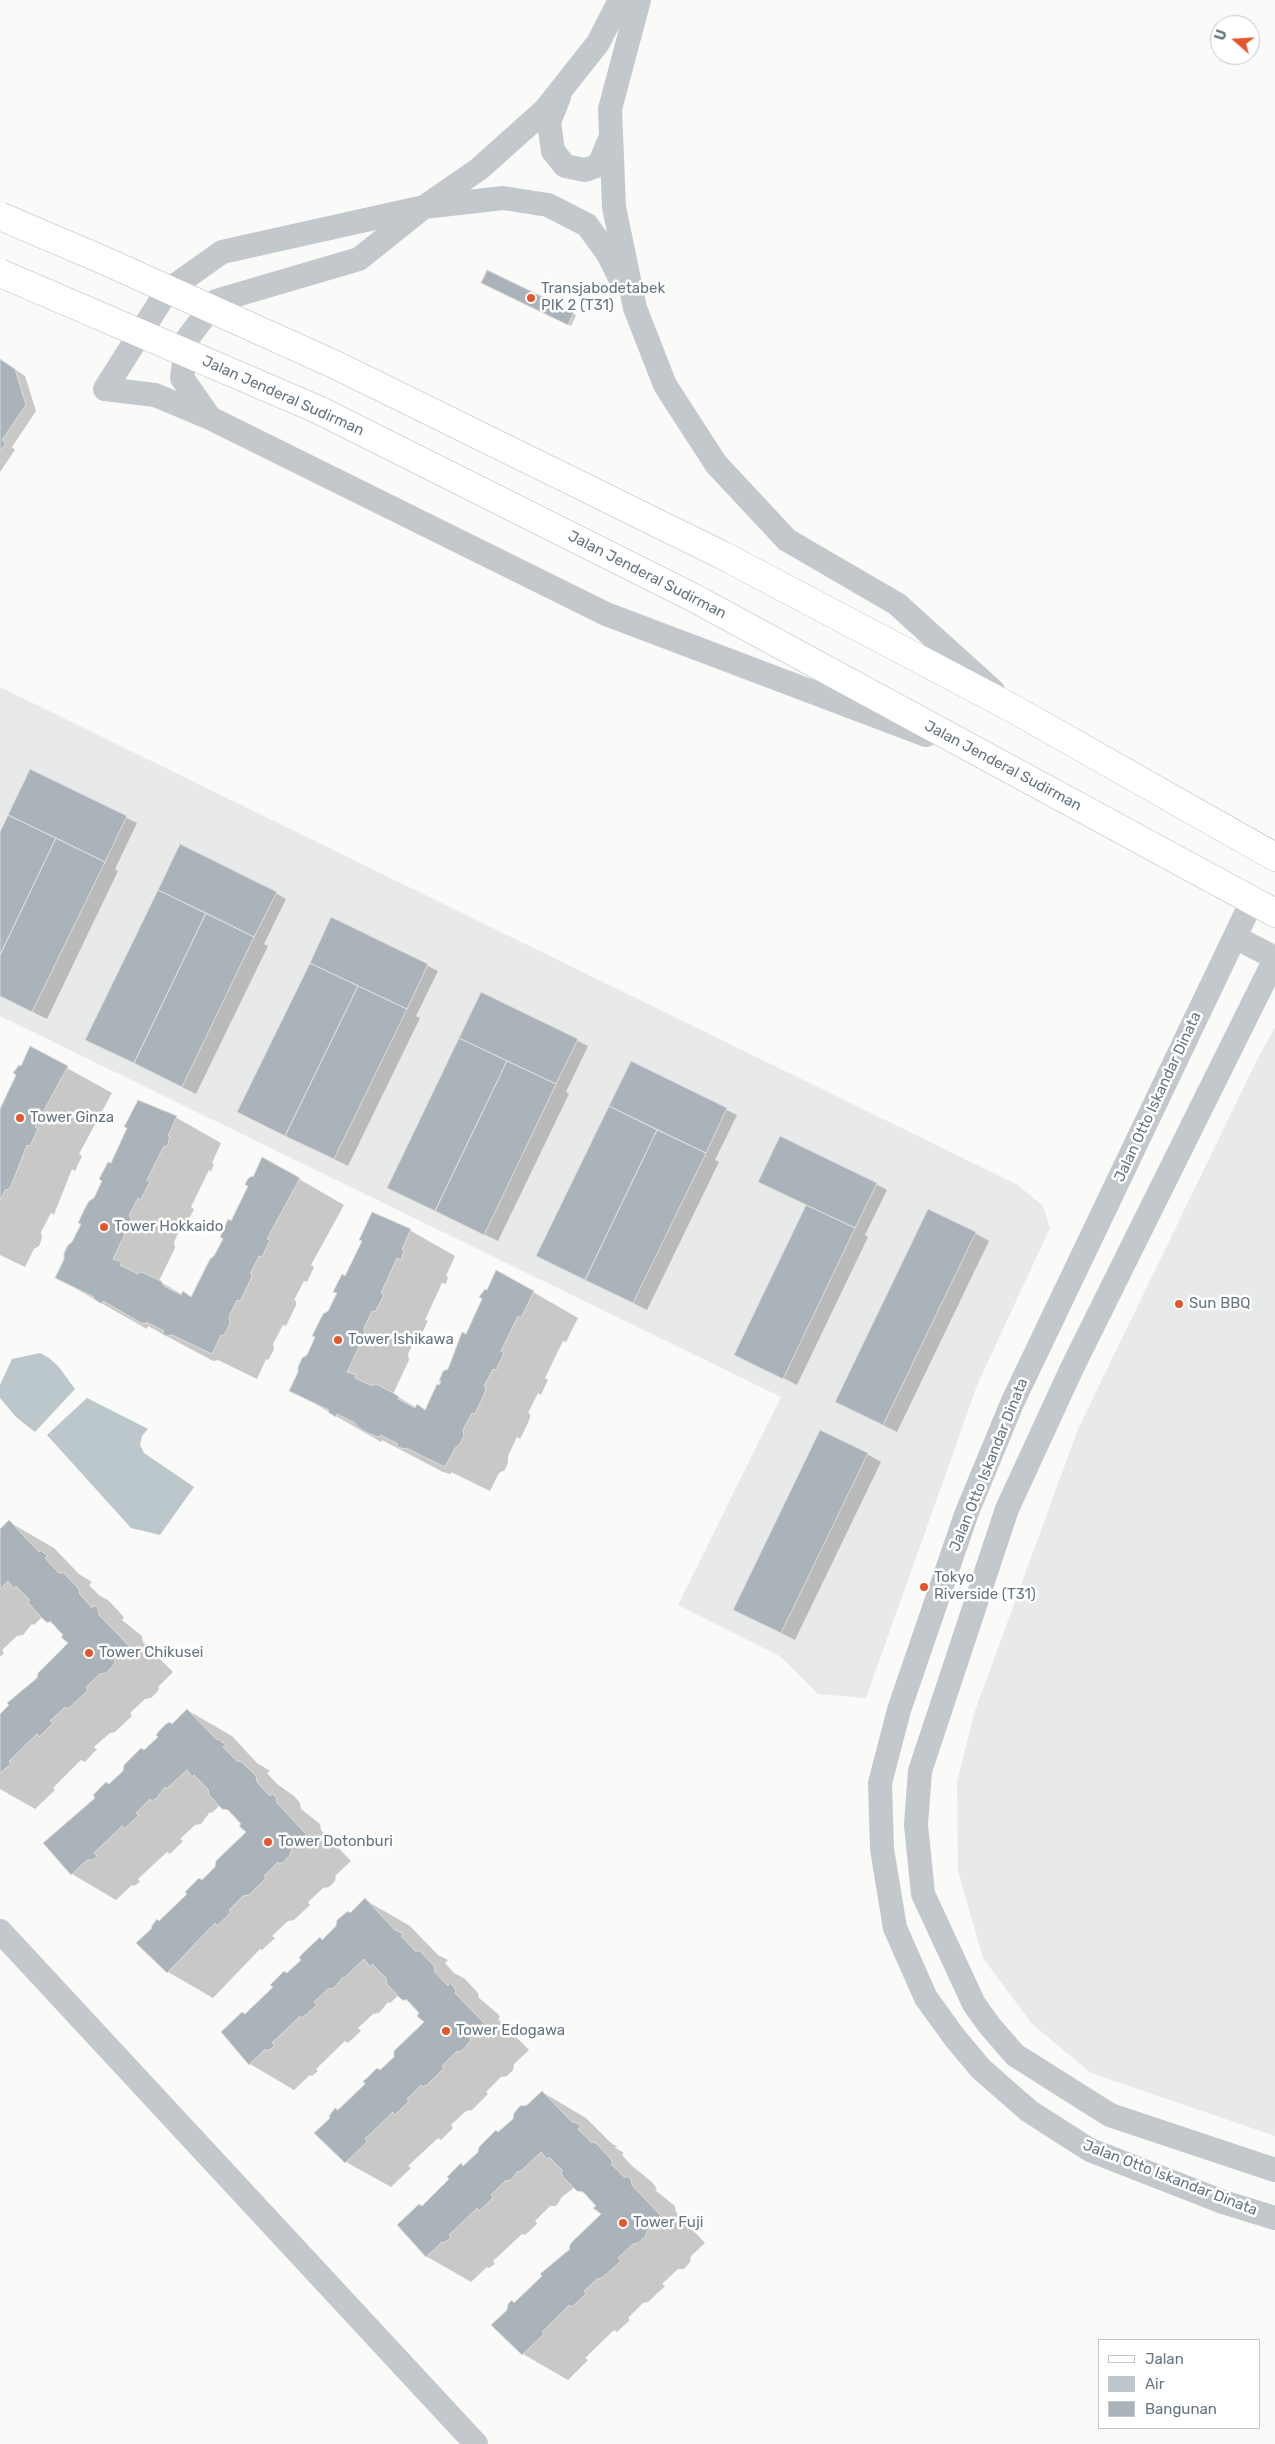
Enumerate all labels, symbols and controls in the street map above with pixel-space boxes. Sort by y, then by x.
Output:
north arrow [1210,15,1260,65]
text: U [1212,28,1231,43]
place label: Transjabodetabek PIK 2 (T31) [541,280,665,315]
marker: Transjabodetabek PIK 2 (T31) [525,292,537,304]
street label: Jalan Jenderal Sudirman [199,352,367,440]
street label: Jalan Jenderal Sudirman [565,527,729,623]
street label: Jalan Jenderal Sudirman [921,717,1085,815]
street label: Jalan Otto Iskandar Dinata [1111,1009,1205,1185]
place label: Tower Ginza [30,1109,114,1127]
marker: Tower Ginza [14,1112,26,1124]
place label: Tower Hokkaido [114,1218,223,1236]
marker: Tower Hokkaido [98,1221,110,1233]
place label: Sun BBQ [1189,1295,1250,1313]
marker: Sun BBQ [1173,1298,1185,1310]
place label: Tower Ishikawa [348,1331,454,1349]
marker: Tower Ishikawa [332,1334,344,1346]
street label: Jalan Otto Iskandar Dinata [946,1376,1032,1554]
place label: Tokyo Riverside (T31) [934,1569,1036,1604]
marker: Tokyo Riverside (T31) [918,1581,930,1593]
place label: Tower Chikusei [99,1644,203,1662]
marker: Tower Chikusei [83,1647,95,1659]
place label: Tower Dotonburi [278,1833,393,1851]
marker: Tower Dotonburi [262,1836,274,1848]
place label: Tower Edogawa [456,2022,565,2040]
marker: Tower Edogawa [440,2025,452,2037]
street label: Jalan Otto Iskandar Dinata [1080,2136,1260,2220]
place label: Tower Fuji [633,2214,703,2232]
marker: Tower Fuji [617,2217,629,2229]
legend [1098,2339,1260,2429]
text: Jalan [1145,2350,1184,2368]
text: Air [1145,2375,1164,2393]
text: Bangunan [1145,2400,1217,2418]

